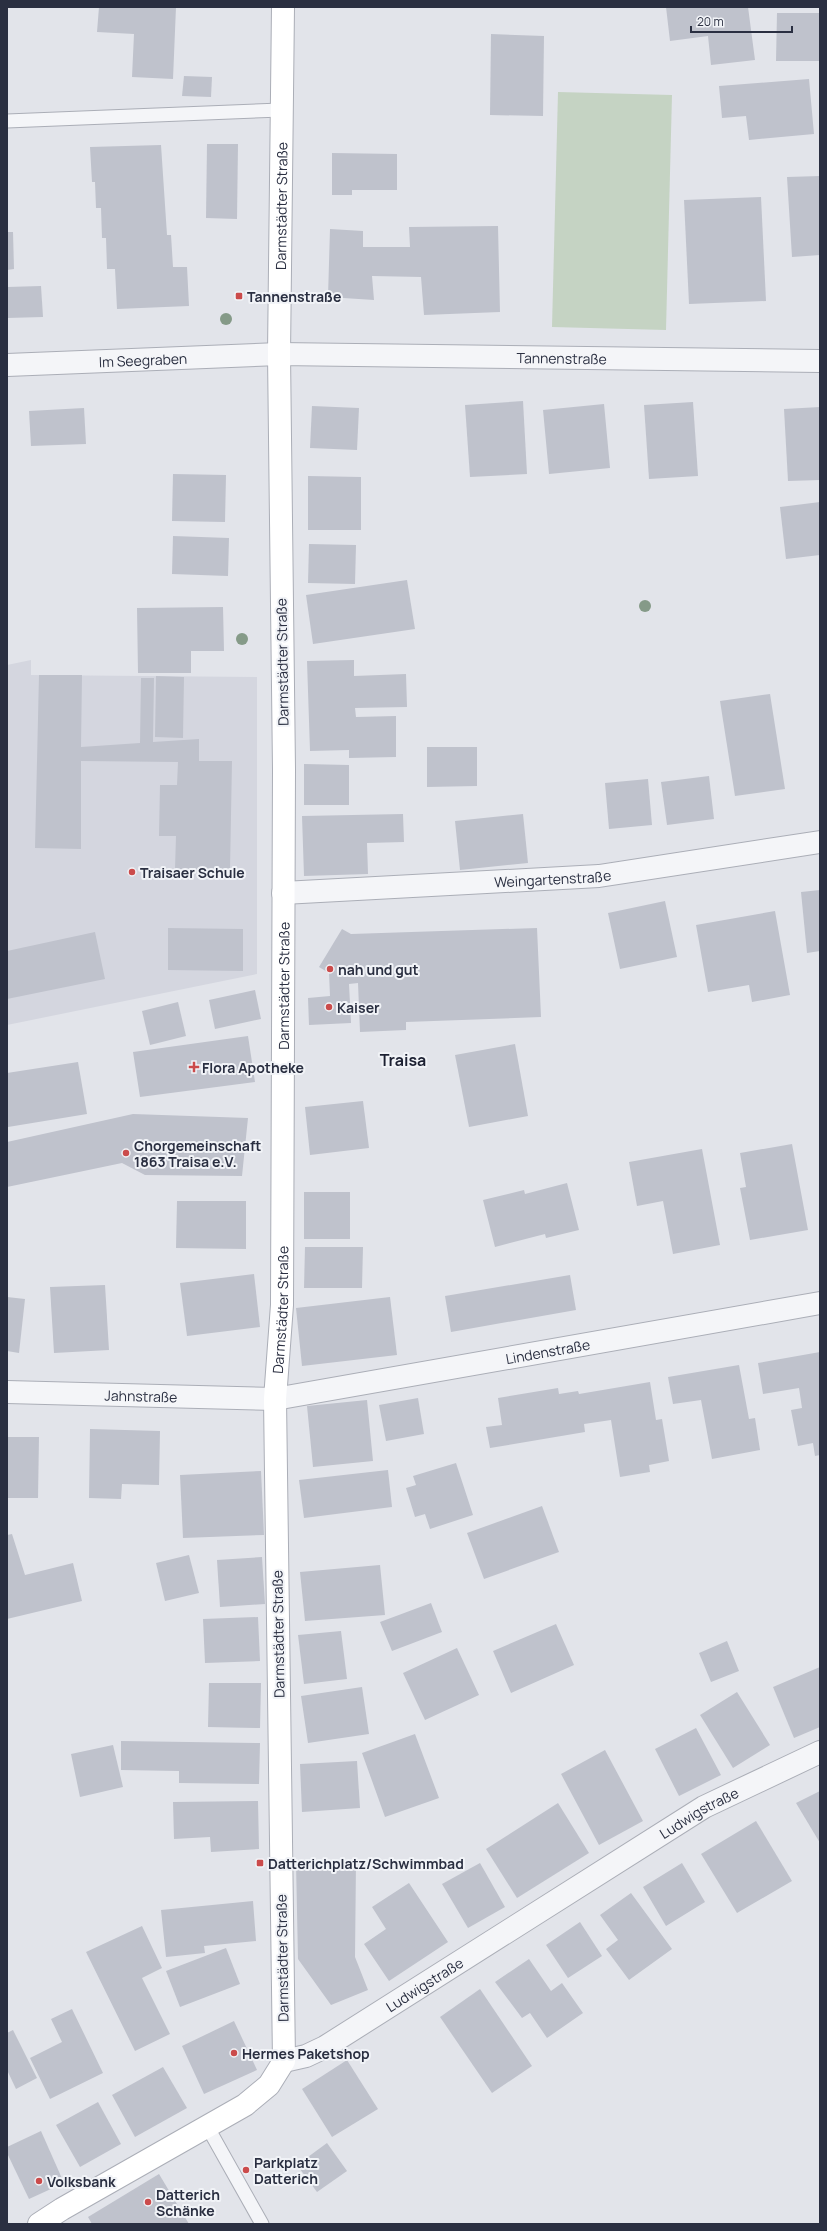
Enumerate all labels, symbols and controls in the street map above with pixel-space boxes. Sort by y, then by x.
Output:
scale bar [691,8,792,34]
text: 20 m [697,13,724,30]
street label: Darmstädter Straße [270,142,291,270]
place label: Tannenstraße [247,287,341,306]
marker: Tannenstraße [234,291,244,301]
street label: Im Seegraben [98,348,187,371]
street label: Tannenstraße [517,348,607,368]
street label: Darmstädter Straße [271,598,293,726]
place label: Traisaer Schule [140,863,245,882]
street label: Weingartenstraße [494,865,612,891]
marker: Traisaer Schule [127,867,137,877]
street label: Darmstädter Straße [273,922,293,1050]
place label: nah und gut [338,960,419,979]
marker: nah und gut [325,964,335,974]
place label: Kaiser [337,998,380,1017]
marker: Kaiser [324,1002,334,1012]
district label: Traisa [380,1049,426,1071]
place label: Flora Apotheke [202,1058,304,1077]
marker: Flora Apotheke [189,1062,199,1072]
place label: Chorgemeinschaft 1863 Traisa e.V. [134,1136,261,1171]
marker: Chorgemeinschaft 1863 Traisa e.V. [121,1148,131,1158]
street label: Darmstädter Straße [267,1246,292,1374]
street label: Lindenstraße [504,1334,591,1368]
street label: Jahnstraße [104,1385,178,1406]
street label: Darmstädter Straße [267,1570,289,1698]
street label: Ludwigstraße [656,1783,741,1842]
place label: Datterichplatz/Schwimmbad [268,1854,464,1873]
marker: Datterichplatz/Schwimmbad [255,1858,265,1868]
street label: Darmstädter Straße [271,1894,293,2022]
street label: Ludwigstraße [382,1953,467,2016]
place label: Hermes Paketshop [242,2044,370,2063]
marker: Hermes Paketshop [229,2048,239,2058]
place label: Parkplatz Datterich [254,2153,318,2188]
marker: Parkplatz Datterich [241,2165,251,2175]
place label: Volksbank [47,2172,116,2191]
marker: Volksbank [34,2176,44,2186]
place label: Datterich Schänke [156,2185,220,2220]
marker: Datterich Schänke [143,2197,153,2207]

